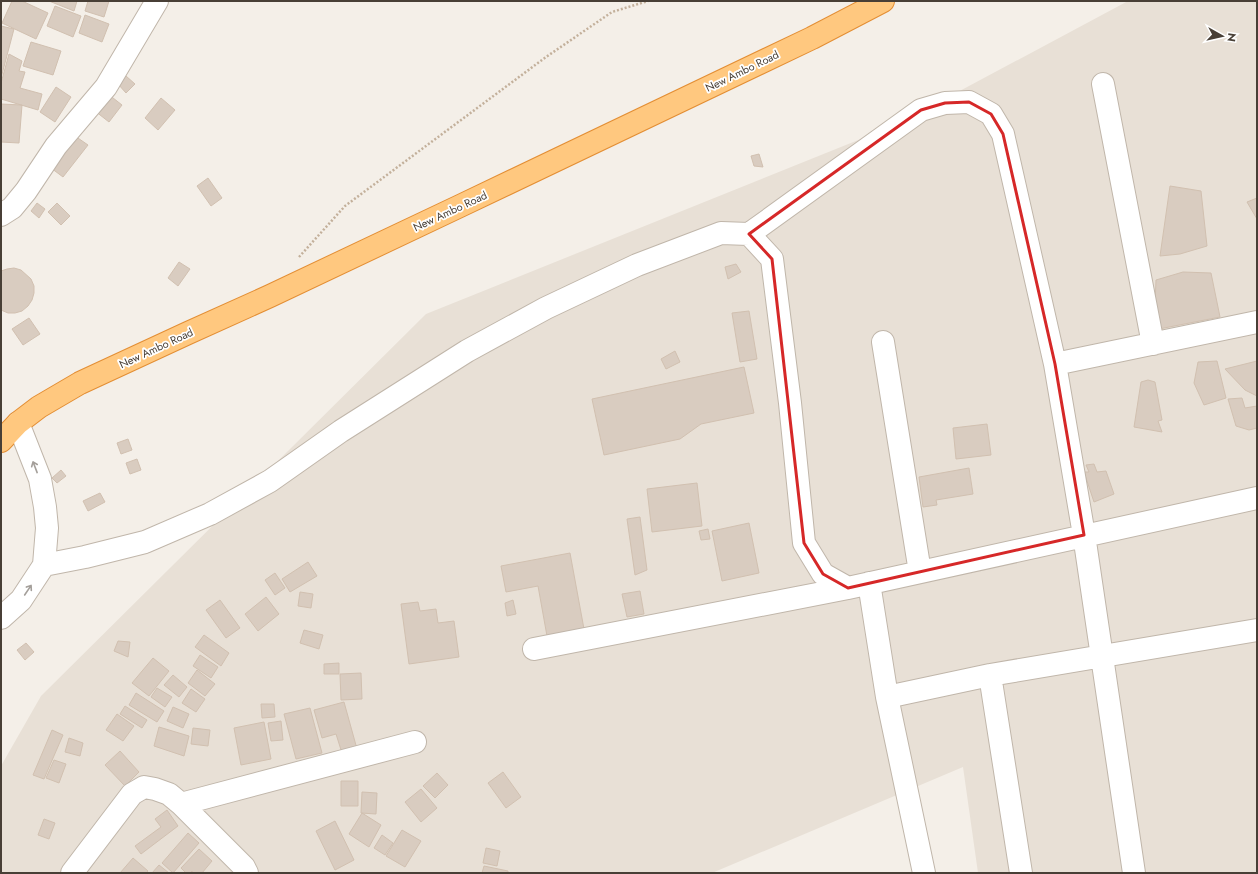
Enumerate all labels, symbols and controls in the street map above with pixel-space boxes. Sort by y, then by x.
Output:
north arrow [1202,16,1242,56]
text: N [1223,32,1240,43]
street label: New Ambo Road [703,46,781,96]
street label: New Ambo Road [410,187,490,235]
street label: New Ambo Road [116,324,196,372]
one-way arrow [30,461,38,473]
one-way arrow [24,584,32,596]

